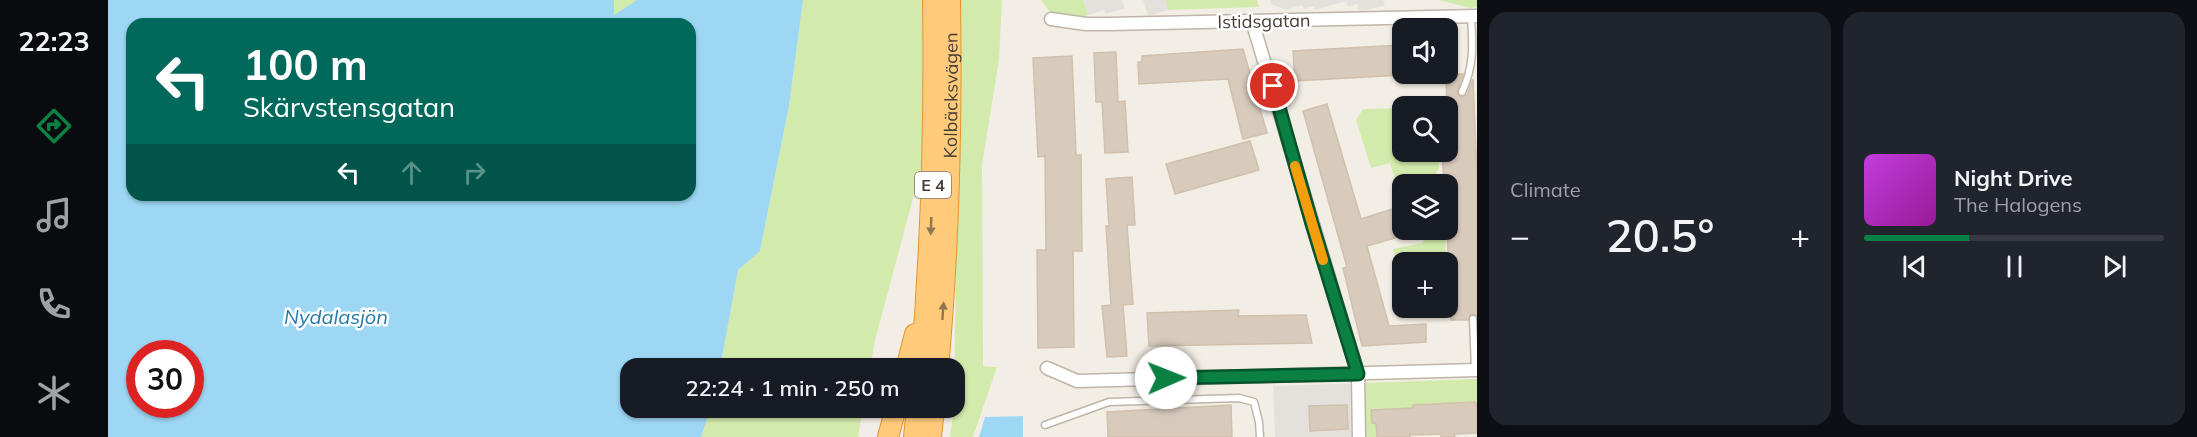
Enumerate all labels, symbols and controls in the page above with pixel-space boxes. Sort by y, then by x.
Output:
street label: Istidsgatan [1217,9,1311,33]
map controls [1392,18,1458,318]
button: sound [1392,18,1458,84]
text: 22:23 [18,24,90,58]
street label: Kolbäcksvägen [938,32,962,158]
text: 100 m [243,38,368,91]
icon: left [144,42,222,120]
pin [1247,60,1298,111]
icon: arrive [1256,69,1289,102]
text: Skärvstensgatan [243,90,455,124]
button: search [1392,96,1458,162]
icon: directions [33,105,75,147]
icon: left [332,156,365,189]
icon: ahead [395,156,428,189]
icon: right [458,156,491,189]
text: Night Drive [1954,164,2073,192]
road number: E 4 [915,172,951,198]
button: layers [1392,174,1458,240]
text: Climate [1510,177,1581,202]
text: The Halogens [1954,192,2082,217]
icon: music [33,194,75,236]
text: 20.5° [1606,207,1714,263]
text: − [1510,215,1530,256]
text: + [1790,215,1810,256]
one-way arrow [927,217,936,236]
icon: previous [1898,250,1931,283]
icon: pause [1998,250,2031,283]
icon: next [2098,250,2131,283]
button: + [1392,252,1458,318]
icon: phone [33,283,75,325]
one-way arrow [938,301,947,320]
water label: Nydalasjön [284,304,388,329]
speed limit sign: 30 [126,340,204,418]
position arrow [1134,346,1198,410]
icon: climate [33,372,75,414]
text: 22:24 · 1 min · 250 m [685,374,900,402]

